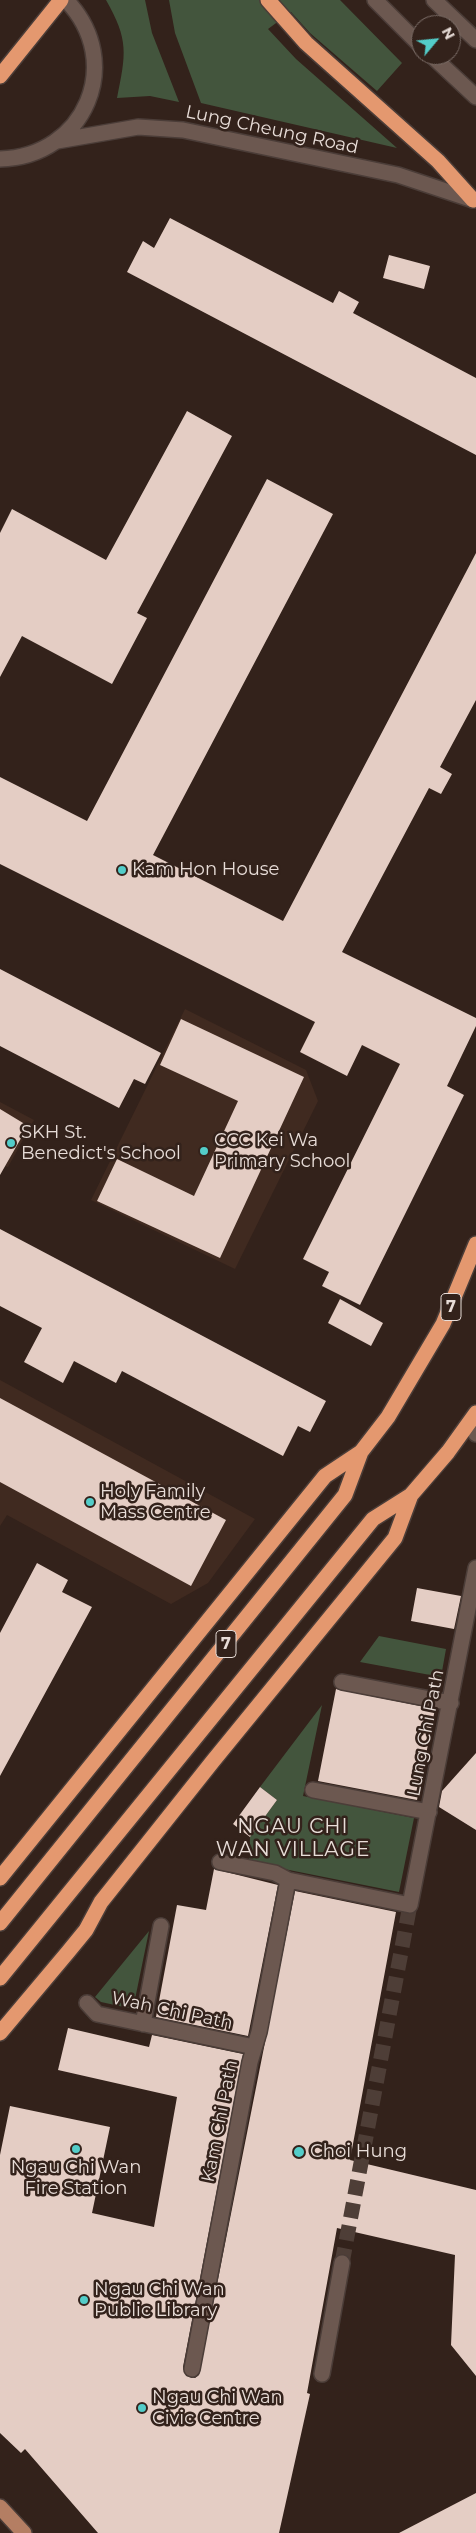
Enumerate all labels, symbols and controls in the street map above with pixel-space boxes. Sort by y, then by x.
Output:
north arrow [411,15,461,65]
text: N [438,24,459,43]
street label: Lung Cheung Road [184,101,360,159]
place label: Kam Hon House [132,859,279,881]
marker: Kam Hon House [116,864,128,876]
place label: SKH St. Benedict's School [21,1122,181,1164]
place label: CCC Kei Wa Primary School [214,1130,350,1172]
marker: SKH St. Benedict's School [5,1137,17,1149]
marker: CCC Kei Wa Primary School [198,1145,210,1157]
road number: 7 [441,1294,461,1320]
place label: Holy Family Mass Centre [100,1481,211,1524]
marker: Holy Family Mass Centre [84,1496,96,1508]
road number: 7 [216,1630,236,1658]
street label: Lung Chi Path [403,1668,449,1798]
district label: NGAU CHI WAN VILLAGE [214,1815,372,1862]
street label: Wah Chi Path [109,1988,235,2034]
street label: Kam Chi Path [198,2058,242,2184]
place label: Choi Hung [310,2141,407,2163]
marker: Ngau Chi Wan Fire Station [70,2143,82,2155]
marker: Choi Hung [292,2145,306,2159]
place label: Ngau Chi Wan Fire Station [11,2157,141,2200]
place label: Ngau Chi Wan Public Library [94,2279,225,2322]
marker: Ngau Chi Wan Public Library [78,2294,90,2306]
place label: Ngau Chi Wan Civic Centre [152,2387,283,2430]
marker: Ngau Chi Wan Civic Centre [136,2402,148,2414]

